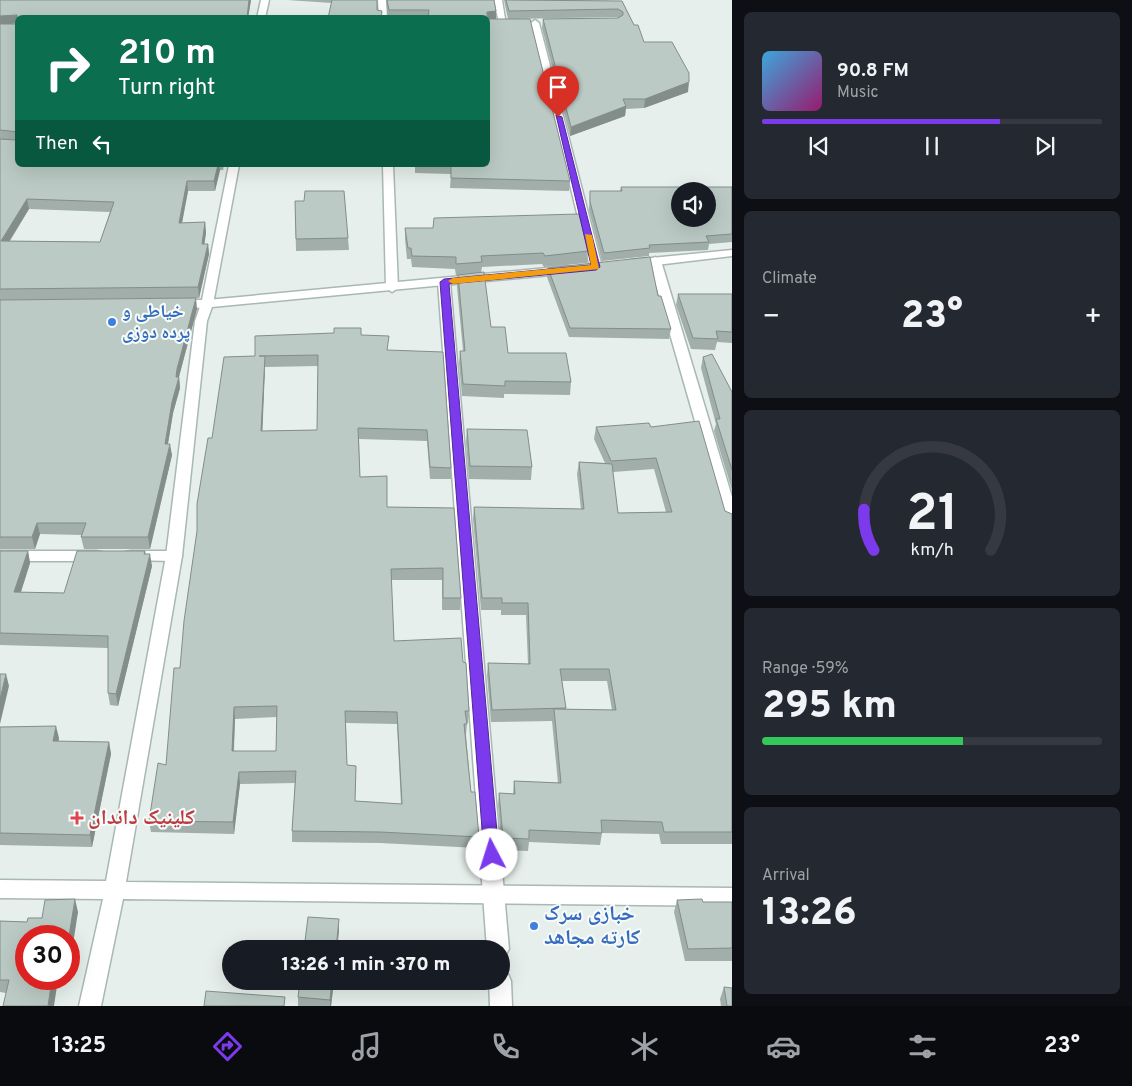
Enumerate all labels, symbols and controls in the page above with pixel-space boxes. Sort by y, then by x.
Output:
text: 210 m [118,32,216,76]
icon: right [35,35,100,100]
text: 90.8 FM [837,59,909,83]
pin [537,66,579,117]
icon: arrive [544,73,572,101]
text: Turn right [118,75,215,102]
text: Music [837,83,878,103]
icon: left [88,130,116,158]
text: Then [35,132,78,156]
icon: previous [805,132,833,160]
icon: pause [918,132,946,160]
icon: next [1031,132,1059,160]
map controls [671,182,716,227]
button: sound [671,182,716,227]
text: Climate [762,269,817,289]
text: 23° [901,293,963,342]
text: − [762,300,780,336]
text: + [1084,300,1102,336]
place label: خیاطی و پرده دوزی [122,301,190,345]
marker: خیاطی و پرده دوزی [106,316,118,328]
text: 21 [906,483,958,549]
text: km/h [910,539,954,562]
text: Range · 59% [762,659,849,679]
text: 295 km [762,683,897,732]
place label: کلینیک داندان [88,805,195,832]
marker: کلینیک داندان [70,811,84,825]
position arrow [465,828,517,880]
text: Arrival [762,866,810,886]
text: 13:26 [762,890,857,939]
place label: خبازی سرک کارته مجاهد [544,901,640,952]
marker: خبازی سرک کارته مجاهد [528,920,540,932]
speed limit sign: 30 [15,925,80,990]
text: 13:26 · 1 min · 370 m [282,953,450,977]
icon: directions [210,1029,245,1064]
icon: music [349,1029,384,1064]
icon: phone [488,1029,523,1064]
icon: climate [627,1029,662,1064]
icon: car [766,1029,801,1064]
icon: filters [905,1029,940,1064]
text: 13:25 [52,1033,106,1060]
text: 23° [1044,1033,1080,1060]

